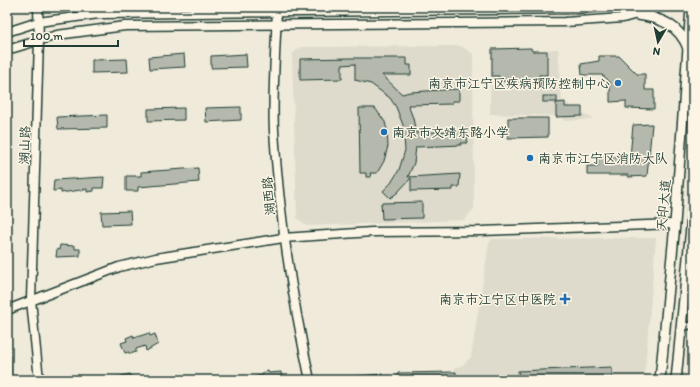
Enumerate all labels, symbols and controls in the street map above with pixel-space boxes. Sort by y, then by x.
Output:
scale bar [24,22,118,48]
north arrow [638,22,678,62]
text: 100 m [30,29,63,43]
text: N [652,44,661,58]
place label: 南京市江宁区疾病预防控制中心 [428,76,610,91]
marker: 南京市江宁区疾病预防控制中心 [613,78,623,88]
street label: 湖山路 [16,125,33,165]
place label: 南京市文靖东路小学 [392,125,509,140]
marker: 南京市文靖东路小学 [379,127,389,137]
place label: 南京市江宁区消防大队 [538,151,668,166]
marker: 南京市江宁区消防大队 [525,153,535,163]
street label: 湖西路 [259,176,278,216]
street label: 天印大道 [654,178,673,232]
place label: 南京市江宁区中医院 [439,292,556,307]
marker: 南京市江宁区中医院 [559,293,571,305]

